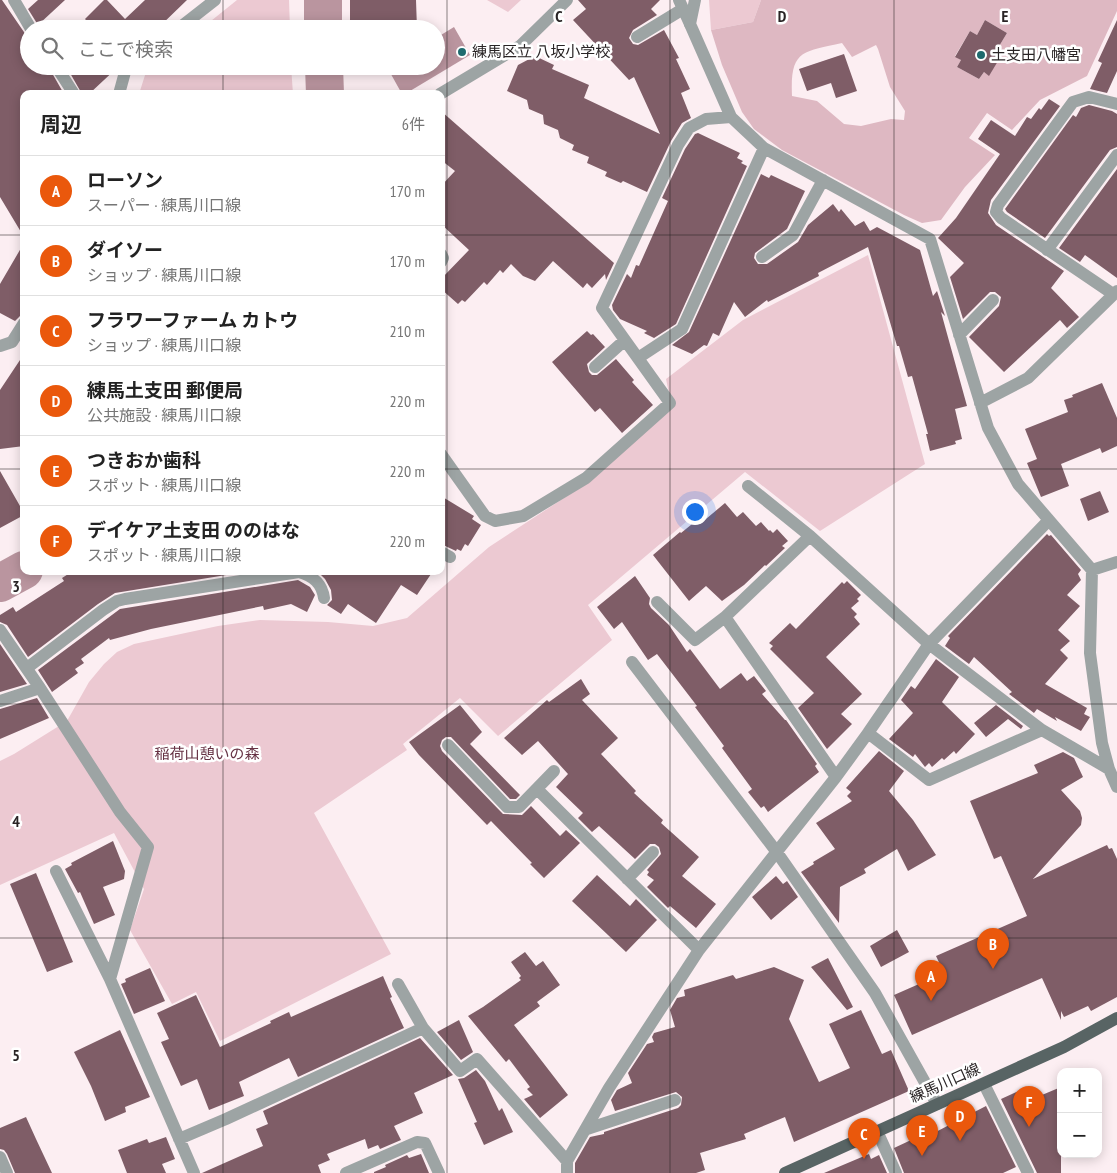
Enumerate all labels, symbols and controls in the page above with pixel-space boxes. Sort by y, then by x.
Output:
text: C [555,6,563,26]
text: D [778,6,787,26]
text: E [1002,6,1009,26]
search box [20,20,445,75]
icon: search [38,34,66,62]
text: ここで検索 [78,37,173,61]
place label: 練馬区立 八坂小学校 [472,42,610,61]
place label: 土支田八幡宮 [991,45,1081,64]
marker: 練馬区立 八坂小学校 [456,46,468,58]
marker: 土支田八幡宮 [975,49,987,61]
text: 周辺 [40,111,82,138]
text: 6件 [402,114,425,134]
text: ローソン [87,168,163,192]
text: A [52,181,60,201]
text: 170 m [390,181,425,201]
text: スーパー · 練馬川口線 [87,195,241,215]
text: ダイソー [87,238,163,262]
text: B [52,251,60,271]
text: 170 m [390,251,425,271]
text: ショップ · 練馬川口線 [87,265,241,285]
text: フラワーファーム カトウ [87,308,298,332]
text: C [52,321,60,341]
text: 210 m [390,321,425,341]
text: ショップ · 練馬川口線 [87,335,241,355]
text: 練馬土支田 郵便局 [87,378,243,402]
text: D [52,391,60,411]
text: 220 m [390,391,425,411]
text: 公共施設 · 練馬川口線 [87,405,241,425]
text: つきおか歯科 [87,448,201,472]
text: E [53,461,59,481]
text: 220 m [390,461,425,481]
text: スポット · 練馬川口線 [87,475,241,495]
your location [682,499,708,525]
text: デイケア土支田 ののはな [87,518,300,542]
text: F [53,531,59,551]
text: 220 m [390,531,425,551]
text: スポット · 練馬川口線 [87,545,241,565]
text: 3 [12,576,20,596]
park label: 稲荷山憩いの森 [154,744,260,763]
text: 4 [12,811,20,831]
pin: B [977,928,1009,969]
pin: A [915,960,947,1001]
text: 5 [12,1045,20,1065]
street label: 練馬川口線 [907,1059,983,1106]
map controls [1057,1068,1102,1158]
button: + [1057,1068,1102,1113]
pin: F [1013,1086,1045,1127]
pin: D [944,1100,976,1141]
button: − [1057,1113,1102,1158]
pin: E [906,1115,938,1156]
pin: C [848,1118,880,1159]

